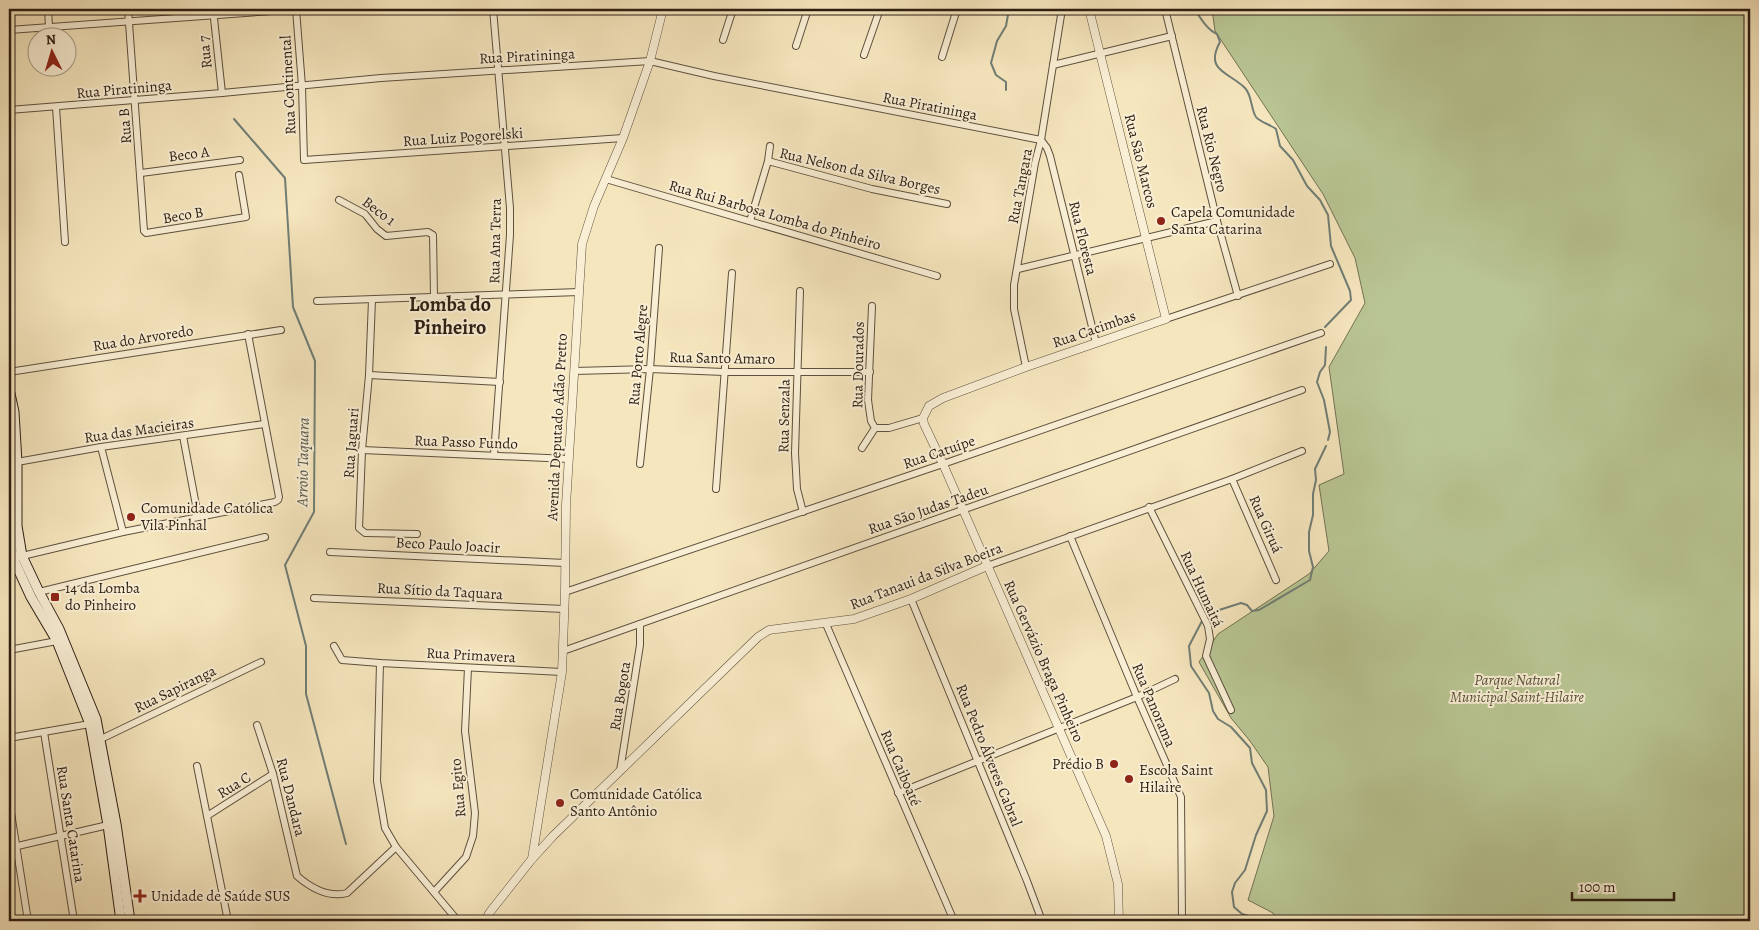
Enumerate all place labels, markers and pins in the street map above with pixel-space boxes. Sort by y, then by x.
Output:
place label: Capela Comunidade Santa Catarina [1171,202,1295,239]
marker: Capela Comunidade Santa Catarina [1155,215,1167,227]
place label: Comunidade Católica Vila Pinhal [140,498,273,535]
marker: Comunidade Católica Vila Pinhal [125,511,137,523]
place label: 14 da Lomba do Pinheiro [65,578,140,615]
marker: 14 da Lomba do Pinheiro [49,591,61,603]
place label: Prédio B [1052,754,1104,774]
marker: Prédio B [1108,758,1120,770]
place label: Escola Saint Hilaire [1139,760,1213,797]
marker: Escola Saint Hilaire [1123,773,1135,785]
place label: Comunidade Católica Santo Antônio [570,784,702,821]
marker: Comunidade Católica Santo Antônio [554,797,566,809]
place label: Unidade de Saúde SUS [151,886,291,906]
marker: Unidade de Saúde SUS [133,889,147,903]

